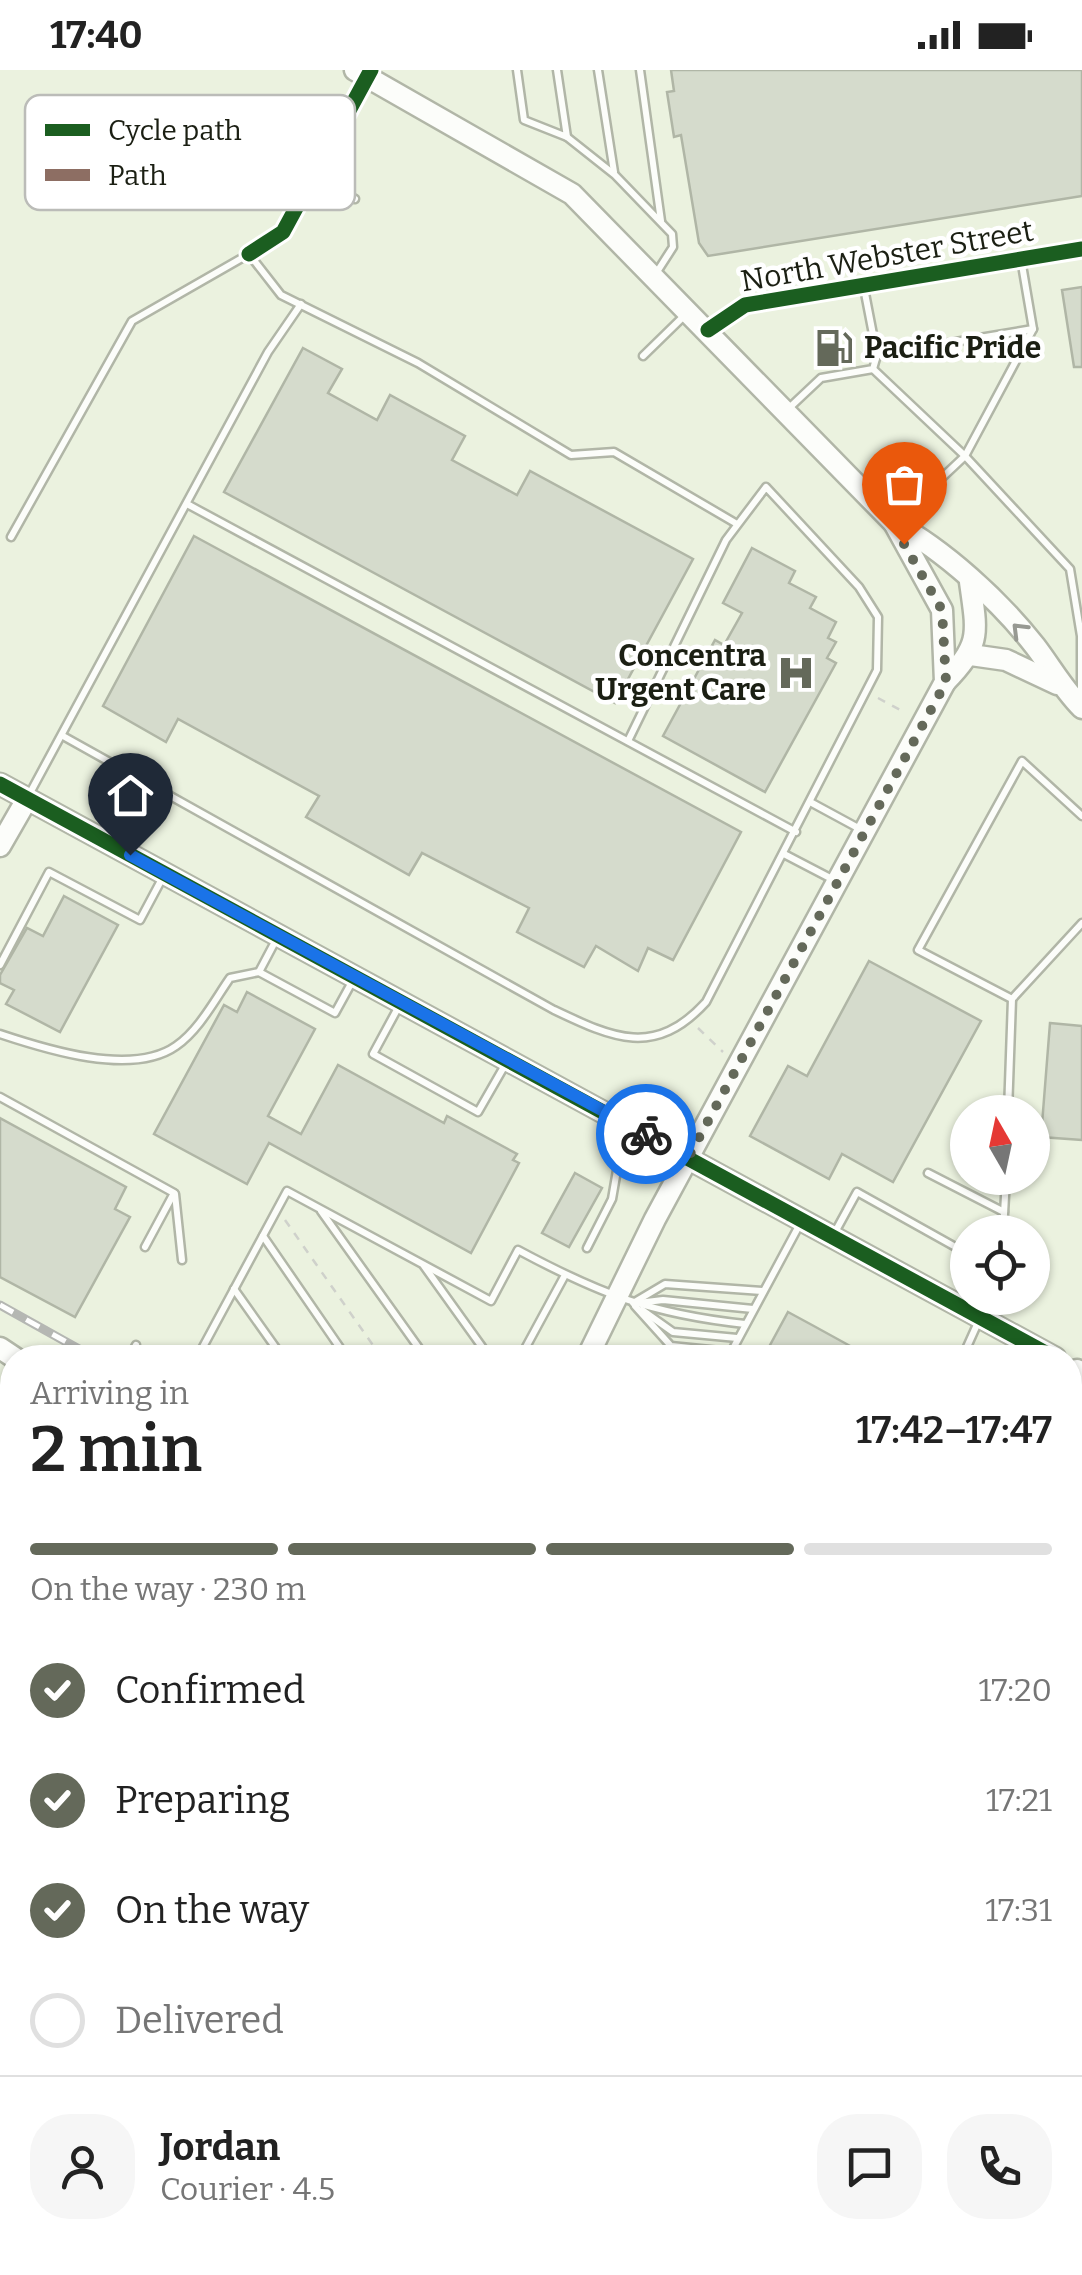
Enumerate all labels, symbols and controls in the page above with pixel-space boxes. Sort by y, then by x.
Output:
text: 17:40 [50,12,143,58]
legend [25,95,355,210]
text: Cycle path [108,114,242,147]
text: Path [108,159,167,192]
street label: North Webster Street [738,213,1036,299]
fuel station icon: Pacific Pride [813,327,855,369]
place label: Pacific Pride [864,330,1041,366]
pin [862,442,947,545]
icon: bag [877,457,932,512]
one-way arrow [1013,623,1031,641]
place label: Concentra Urgent Care [595,638,766,708]
hospital icon: Concentra Urgent Care [775,652,817,694]
pin [88,753,173,856]
icon: home [103,768,158,823]
courier [596,1084,696,1184]
north arrow [950,1095,1050,1195]
map controls [950,1095,1050,1315]
icon: bike [619,1107,674,1162]
button: locate [950,1215,1050,1315]
text: Arriving in [30,1374,189,1412]
text: 17:42–17:47 [856,1407,1052,1453]
text: 2 min [30,1410,202,1488]
text: On the way · 230 m [30,1570,306,1608]
icon: check [30,1663,85,1718]
text: Confirmed [115,1667,305,1713]
text: 17:20 [979,1671,1052,1709]
icon: check [30,1773,85,1828]
text: Preparing [115,1777,290,1823]
text: 17:21 [986,1781,1052,1819]
icon: check [30,1883,85,1938]
text: On the way [115,1887,309,1933]
text: 17:31 [985,1891,1052,1929]
text: Delivered [115,1997,284,2043]
button: person [30,2114,135,2219]
button: chat [817,2114,922,2219]
button: phone [947,2114,1052,2219]
text: Jordan [160,2124,280,2170]
text: Courier · 4.5 [160,2170,335,2208]

